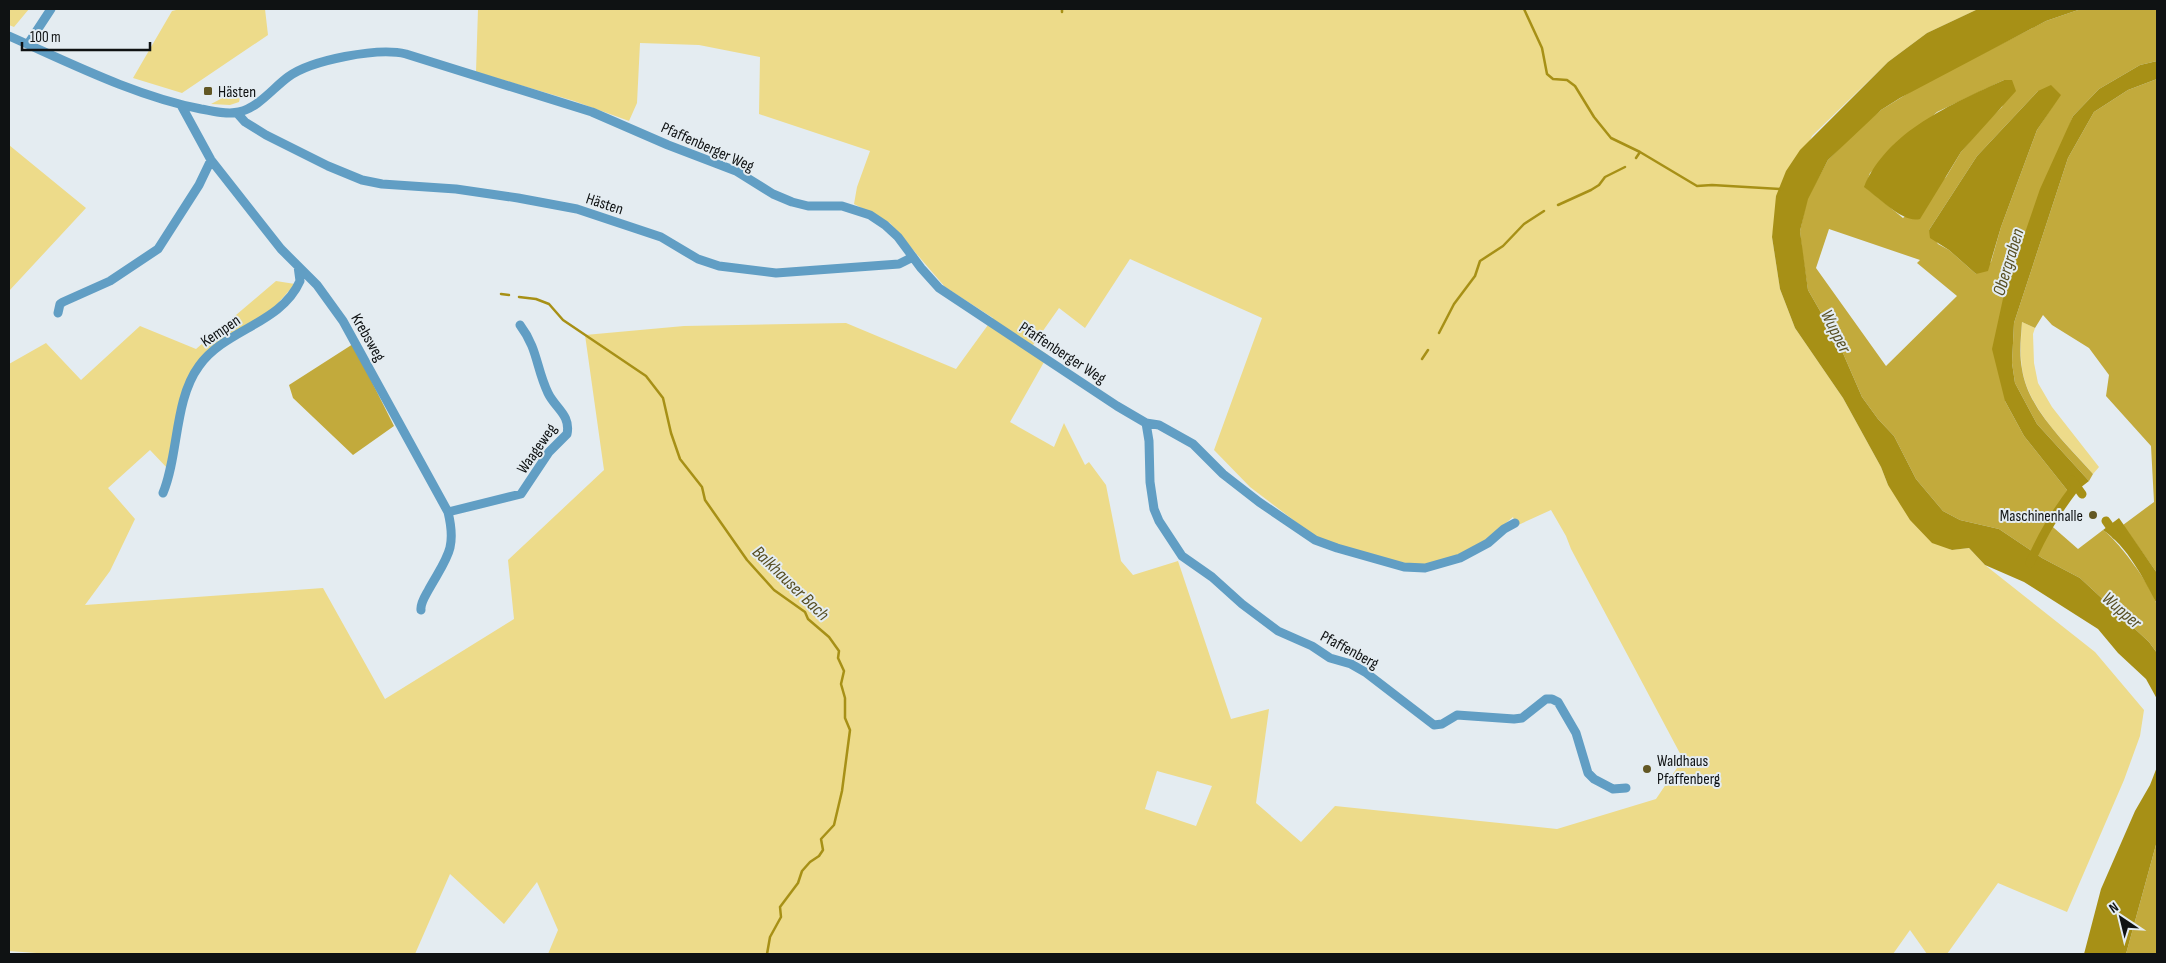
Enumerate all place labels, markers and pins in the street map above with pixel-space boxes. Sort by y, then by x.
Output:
place label: Hästen [218,83,256,102]
marker: Hästen [202,85,214,97]
place label: Maschinenhalle [2000,507,2083,526]
marker: Maschinenhalle [2087,509,2099,521]
place label: Waldhaus Pfaffenberg [1657,752,1720,789]
marker: Waldhaus Pfaffenberg [1641,763,1653,775]

